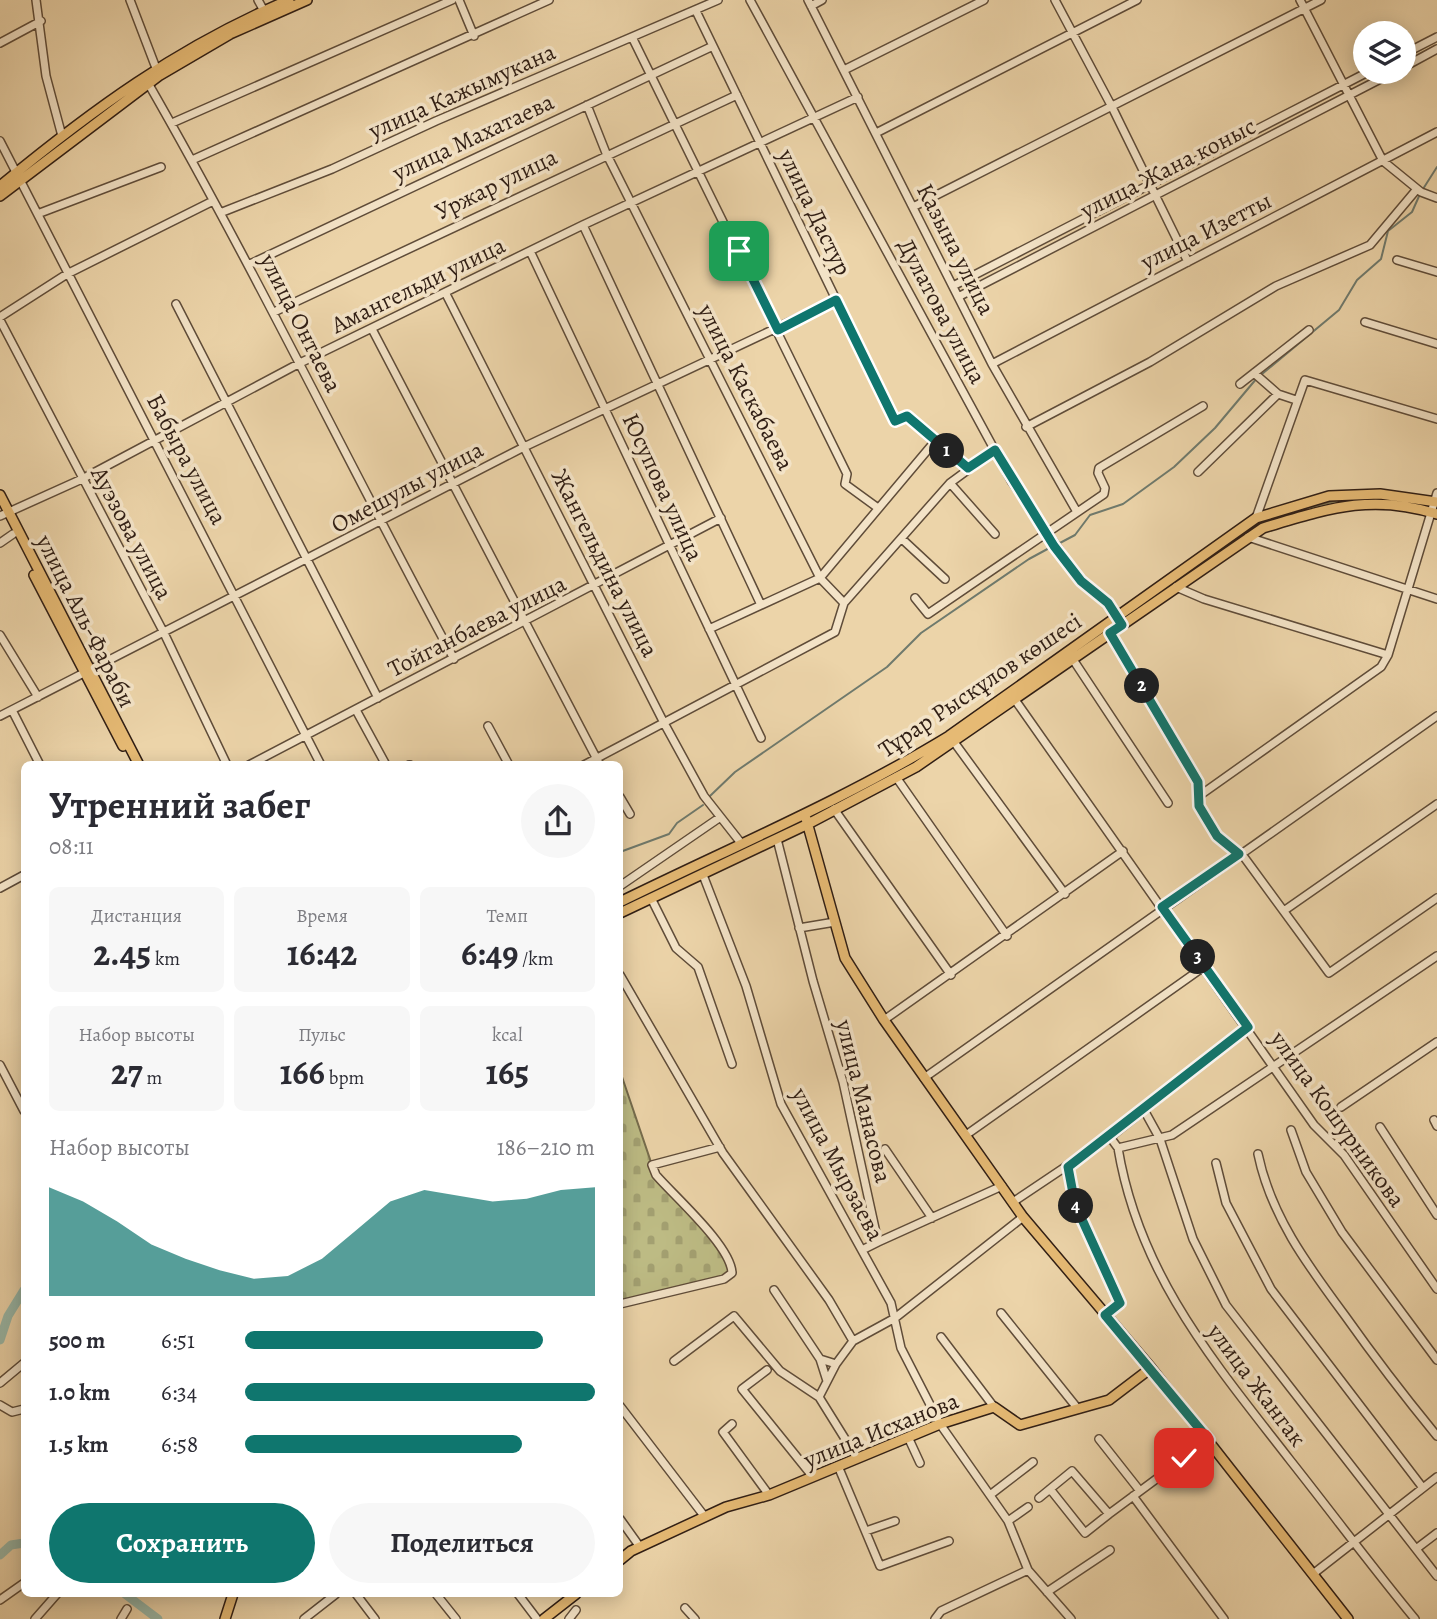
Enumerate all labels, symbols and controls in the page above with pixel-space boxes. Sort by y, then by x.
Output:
map controls [1353,21,1416,84]
button: layers [1353,21,1416,84]
street label: улица Кажымукана [363,35,560,147]
street label: улица Махатаева [386,86,559,189]
street label: улица Жана коныс [1074,110,1261,227]
street label: Уржар улица [430,141,562,227]
street label: улица Дастур [770,143,859,281]
street label: Казына улица [909,178,1003,320]
street label: улица Изетты [1134,184,1277,278]
pin [709,221,769,281]
street label: Амангельди улица [325,229,510,341]
icon: arrive [720,232,758,270]
street label: Дулатова улица [890,233,994,389]
street label: улица Онтаева [252,247,350,398]
street label: улица Каскабаева [690,297,802,476]
street label: Бабыра улица [139,388,235,530]
street label: Юсупова улица [615,408,711,566]
street label: Омешулы улица [325,433,489,541]
pin: 1 [930,434,964,468]
text: 1 [943,437,950,463]
street label: Ауэзова улица [83,460,180,605]
street label: Жангельдина улица [544,464,666,662]
street label: улица Аль-Фараби [28,528,143,713]
street label: Тойганбаева улица [382,567,572,685]
street label: Тұрар Рыскұлов көшесі [872,605,1088,765]
pin: 2 [1124,668,1160,704]
text: 2 [1137,672,1146,698]
text: Утренний забег [49,779,310,831]
button: share [521,784,595,858]
text: 08:11 [49,831,94,862]
text: Дистанция [91,903,182,929]
text: Время [296,903,348,929]
text: Темп [487,903,528,929]
text: 2.45 [93,929,151,977]
text: 16:42 [287,929,357,977]
text: 6:49 [461,929,518,977]
pin: 3 [1180,940,1216,974]
text: 3 [1193,943,1202,969]
text: km [151,946,180,972]
text: /km [518,946,554,972]
street label: улица Манасова [828,1015,900,1186]
text: Набор высоты [78,1022,195,1048]
text: Пульс [298,1022,346,1048]
text: kcal [492,1022,523,1048]
street label: улица Кошурникова [1263,1024,1413,1214]
text: 27 [111,1048,143,1096]
text: 166 [280,1048,325,1096]
text: 165 [485,1048,529,1096]
text: m [143,1065,162,1091]
text: bpm [325,1065,364,1091]
street label: улица Мырзаева [784,1081,892,1246]
text: Набор высоты [49,1132,190,1163]
text: 186–210 m [497,1132,595,1163]
pin: 4 [1058,1188,1094,1224]
text: 4 [1071,1192,1080,1218]
street label: улица Жангак [1200,1316,1314,1453]
text: 500 m [49,1325,105,1356]
text: 6:51 [161,1325,195,1356]
text: 1.0 km [49,1377,110,1408]
text: 6:34 [161,1377,197,1408]
street label: улица Исханова [798,1384,963,1476]
pin [1154,1428,1214,1488]
text: 1.5 km [49,1429,109,1460]
text: 6:58 [161,1429,198,1460]
icon: check [1165,1439,1203,1477]
button: Сохранить [49,1503,315,1583]
button: Поделиться [329,1503,595,1583]

